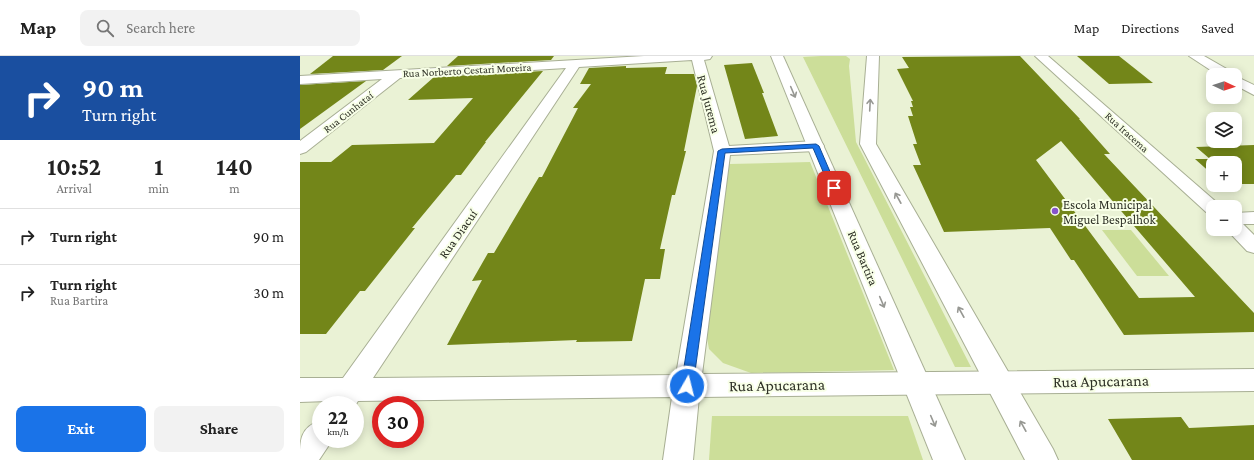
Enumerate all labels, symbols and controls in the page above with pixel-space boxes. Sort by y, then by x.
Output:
search box [80,10,360,46]
text: Map [20,17,56,38]
icon: search [94,17,116,39]
text: Search here [126,20,195,36]
text: Map [1074,20,1099,36]
text: Directions [1121,20,1179,36]
text: Saved [1201,20,1234,36]
street label: Rua Norberto Cestari Moreira [402,61,532,79]
north arrow [1206,68,1242,104]
map controls [1206,68,1242,236]
icon: right [16,72,68,124]
text: 90 m [82,72,143,103]
street label: Rua Jurema [694,73,724,135]
one-way arrow [789,85,797,97]
street label: Rua Cunhataí [321,88,376,135]
one-way arrow [867,99,874,112]
text: Turn right [82,105,156,125]
street label: Rua Iracema [1103,109,1151,155]
button: layers [1206,112,1242,148]
text: 10:52 [47,153,101,180]
text: 1 [154,153,163,180]
text: 140 [216,153,253,180]
button: + [1206,156,1242,192]
pin [817,171,851,205]
icon: arrive [823,177,845,199]
text: Arrival [56,181,92,196]
text: min [148,181,169,196]
text: m [229,181,240,196]
one-way arrow [894,192,901,204]
place label: Escola Municipal Miguel Bespalhok [1063,197,1157,227]
button: − [1206,200,1242,236]
street label: Rua Diacuí [436,206,481,261]
marker: Escola Municipal Miguel Bespalhok [1050,206,1060,216]
icon: right [16,226,38,248]
street label: Rua Bartira [845,228,881,288]
text: Turn right [50,229,117,245]
text: 90 m [253,229,284,245]
text: Turn right [50,277,117,293]
icon: right [16,282,38,304]
text: 30 m [254,285,284,301]
text: Rua Bartira [50,293,108,308]
one-way arrow [879,295,886,307]
one-way arrow [956,306,964,318]
position arrow [666,365,708,407]
street label: Rua Apucarana [1053,372,1150,391]
street label: Rua Apucarana [729,376,826,395]
speed limit sign: 30 [372,396,424,448]
button: Exit [16,406,146,452]
button: Share [154,406,284,452]
text: 22 [328,406,348,428]
one-way arrow [929,415,937,427]
one-way arrow [1019,420,1027,432]
text: km/h [327,426,349,437]

